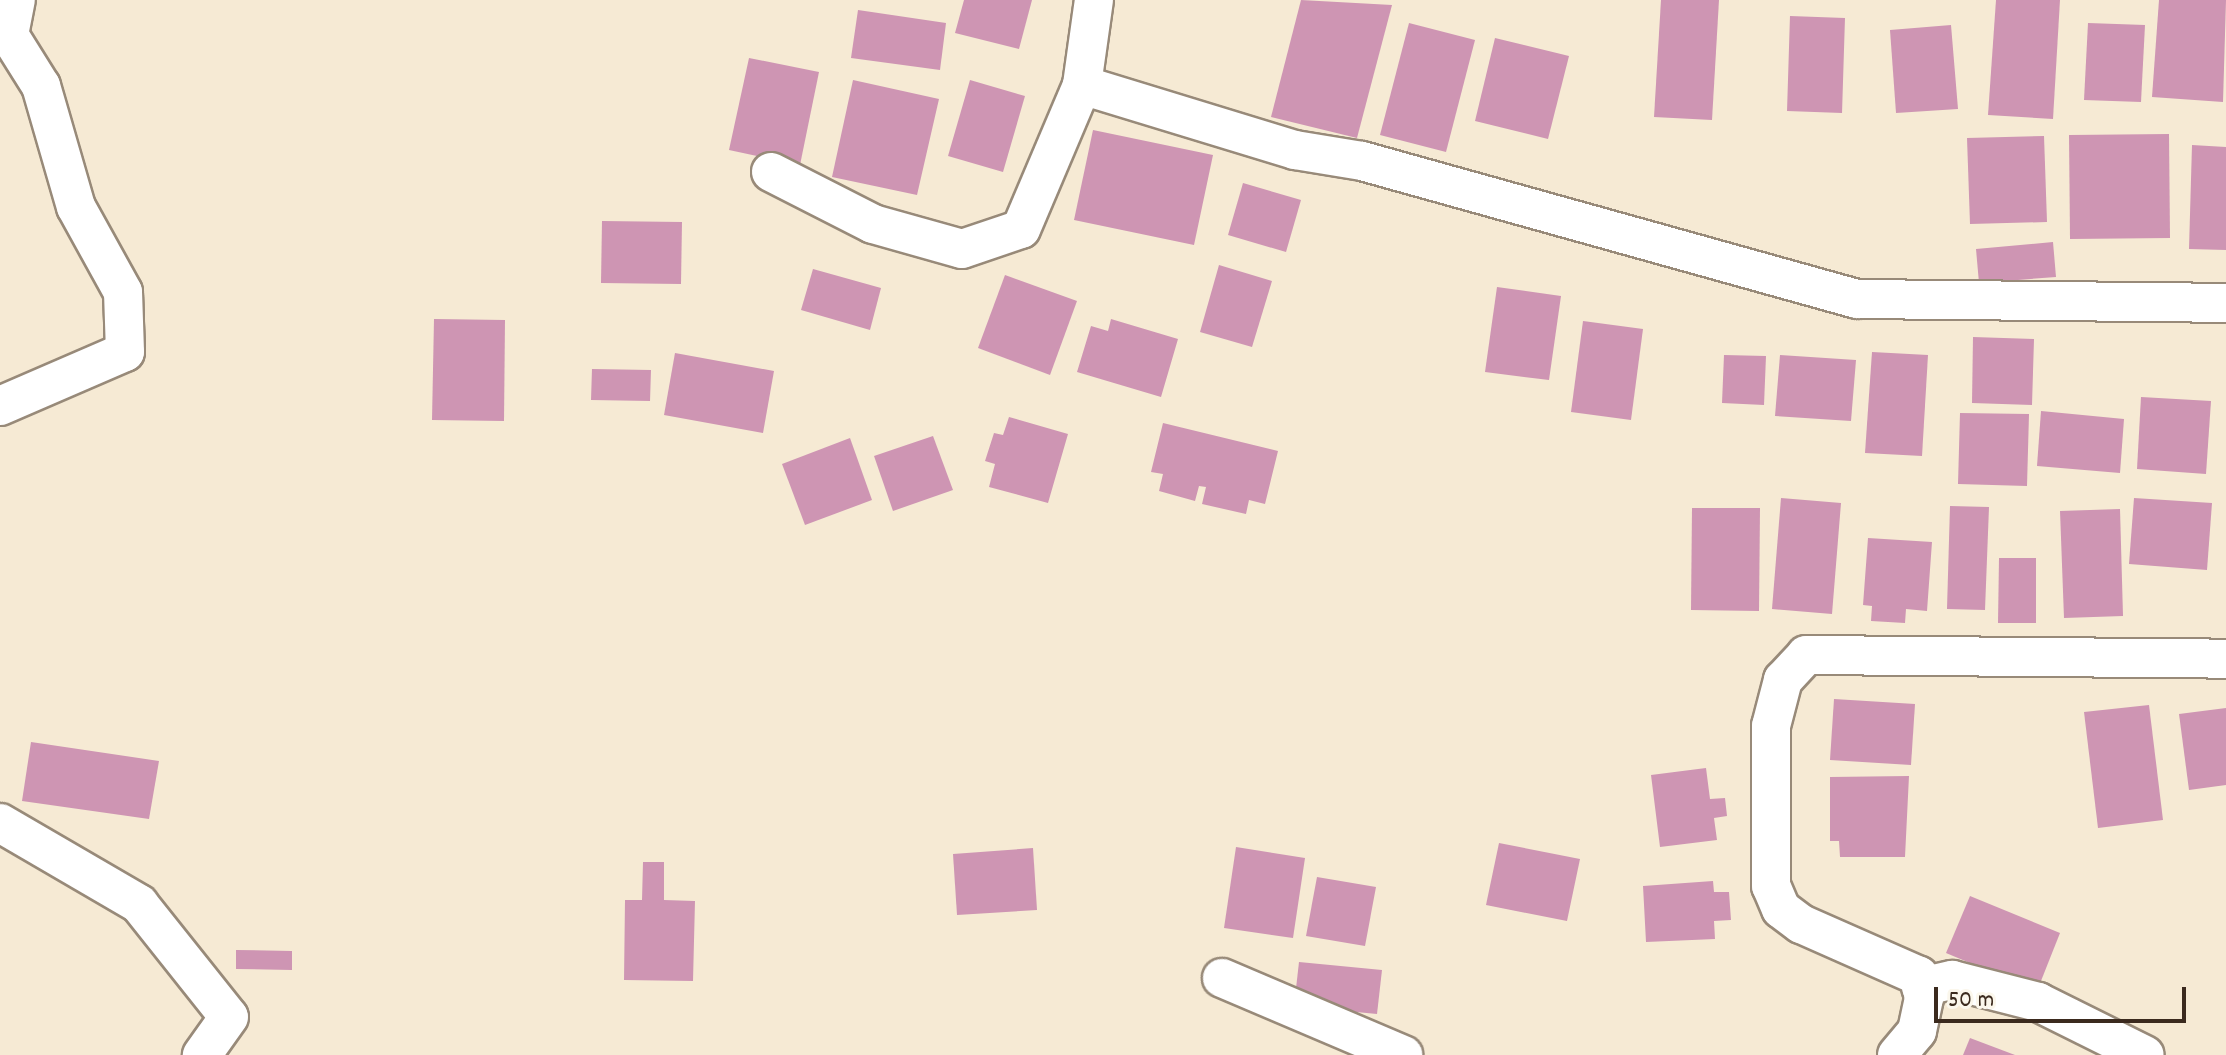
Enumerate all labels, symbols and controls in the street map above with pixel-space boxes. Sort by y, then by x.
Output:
scale bar [1938,971,2190,1021]
text: 50 m [1948,984,1994,1018]

